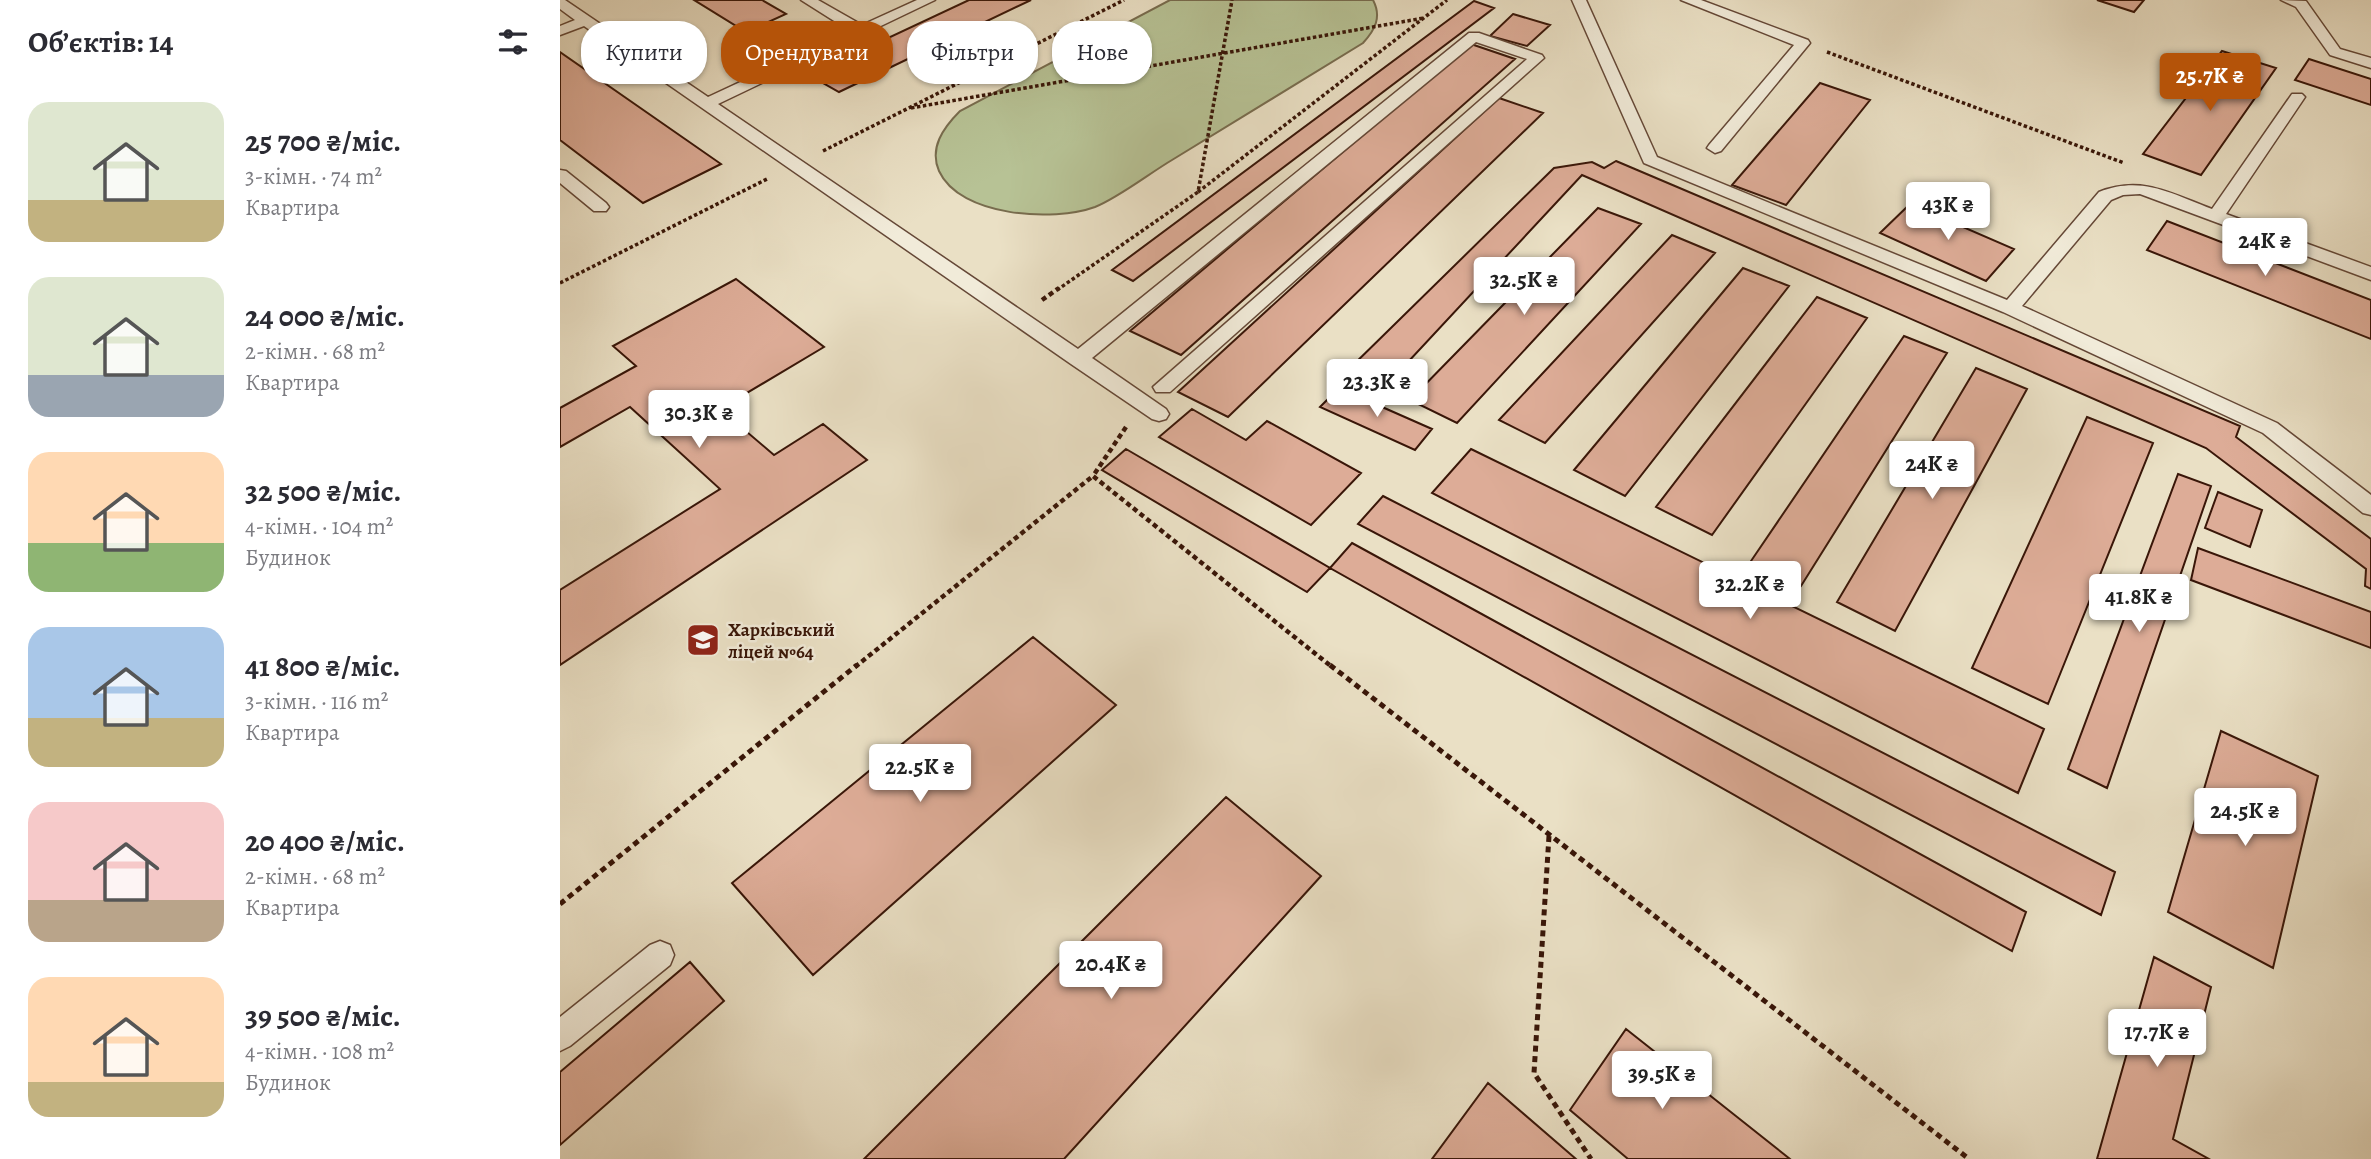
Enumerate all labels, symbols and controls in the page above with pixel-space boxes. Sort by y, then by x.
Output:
chip: Купити [581,21,707,84]
chip: Орендувати [721,21,893,84]
chip: Фільтри [907,21,1038,84]
chip: Нове [1052,21,1152,84]
text: Об’єктів: 14 [28,22,174,62]
icon: filters [494,23,532,61]
pin: 25.7K ₴ [2145,54,2275,113]
text: 25.7K ₴ [2176,60,2244,91]
text: 25 700 ₴/міс. [245,121,401,161]
icon: home [84,130,168,214]
text: 3-кімн. · 74 m² [245,161,382,192]
pin: 43K ₴ [1899,182,1997,242]
text: 43K ₴ [1922,189,1974,220]
text: Квартира [245,192,340,223]
pin: 24K ₴ [2216,218,2314,278]
text: 24K ₴ [2238,225,2292,256]
pin: 32.5K ₴ [1459,258,1589,317]
text: 32.5K ₴ [1490,264,1558,295]
text: 24 000 ₴/міс. [245,296,405,336]
icon: home [84,305,168,389]
text: 2-кімн. · 68 m² [245,336,385,367]
pin: 23.3K ₴ [1312,360,1442,419]
text: 23.3K ₴ [1343,366,1411,397]
text: Квартира [245,367,340,398]
pin: 30.3K ₴ [634,391,764,450]
text: 30.3K ₴ [664,397,734,428]
pin: 24K ₴ [1883,442,1981,501]
text: 24K ₴ [1905,448,1959,479]
text: 32 500 ₴/міс. [245,471,401,511]
icon: home [84,480,168,564]
text: 4-кімн. · 104 m² [245,511,393,542]
text: Будинок [245,542,331,573]
pin: 32.2K ₴ [1685,562,1815,621]
text: 32.2K ₴ [1715,568,1785,599]
pin: 41.8K ₴ [2074,574,2204,634]
text: 41.8K ₴ [2105,581,2173,612]
place label: Харківський ліцей №64 [727,617,835,665]
school or university icon: Харківський ліцей №64 [684,621,722,659]
text: 41 800 ₴/міс. [245,646,400,686]
icon: home [84,655,168,739]
text: 3-кімн. · 116 m² [245,686,388,717]
text: Квартира [245,717,340,748]
pin: 22.5K ₴ [855,744,985,804]
text: 22.5K ₴ [885,751,955,782]
pin: 24.5K ₴ [2180,788,2310,848]
text: 24.5K ₴ [2210,795,2280,826]
text: 20 400 ₴/міс. [245,821,405,861]
icon: home [84,830,168,914]
text: 2-кімн. · 68 m² [245,861,385,892]
text: Квартира [245,892,340,923]
pin: 20.4K ₴ [1046,942,1176,1001]
text: 20.4K ₴ [1075,948,1147,979]
text: 39 500 ₴/міс. [245,996,401,1036]
icon: home [84,1005,168,1089]
pin: 17.7K ₴ [2092,1010,2222,1069]
text: 17.7K ₴ [2124,1016,2190,1047]
text: 4-кімн. · 108 m² [245,1036,394,1067]
pin: 39.5K ₴ [1597,1052,1727,1111]
text: 39.5K ₴ [1628,1058,1696,1089]
text: Будинок [245,1067,331,1098]

